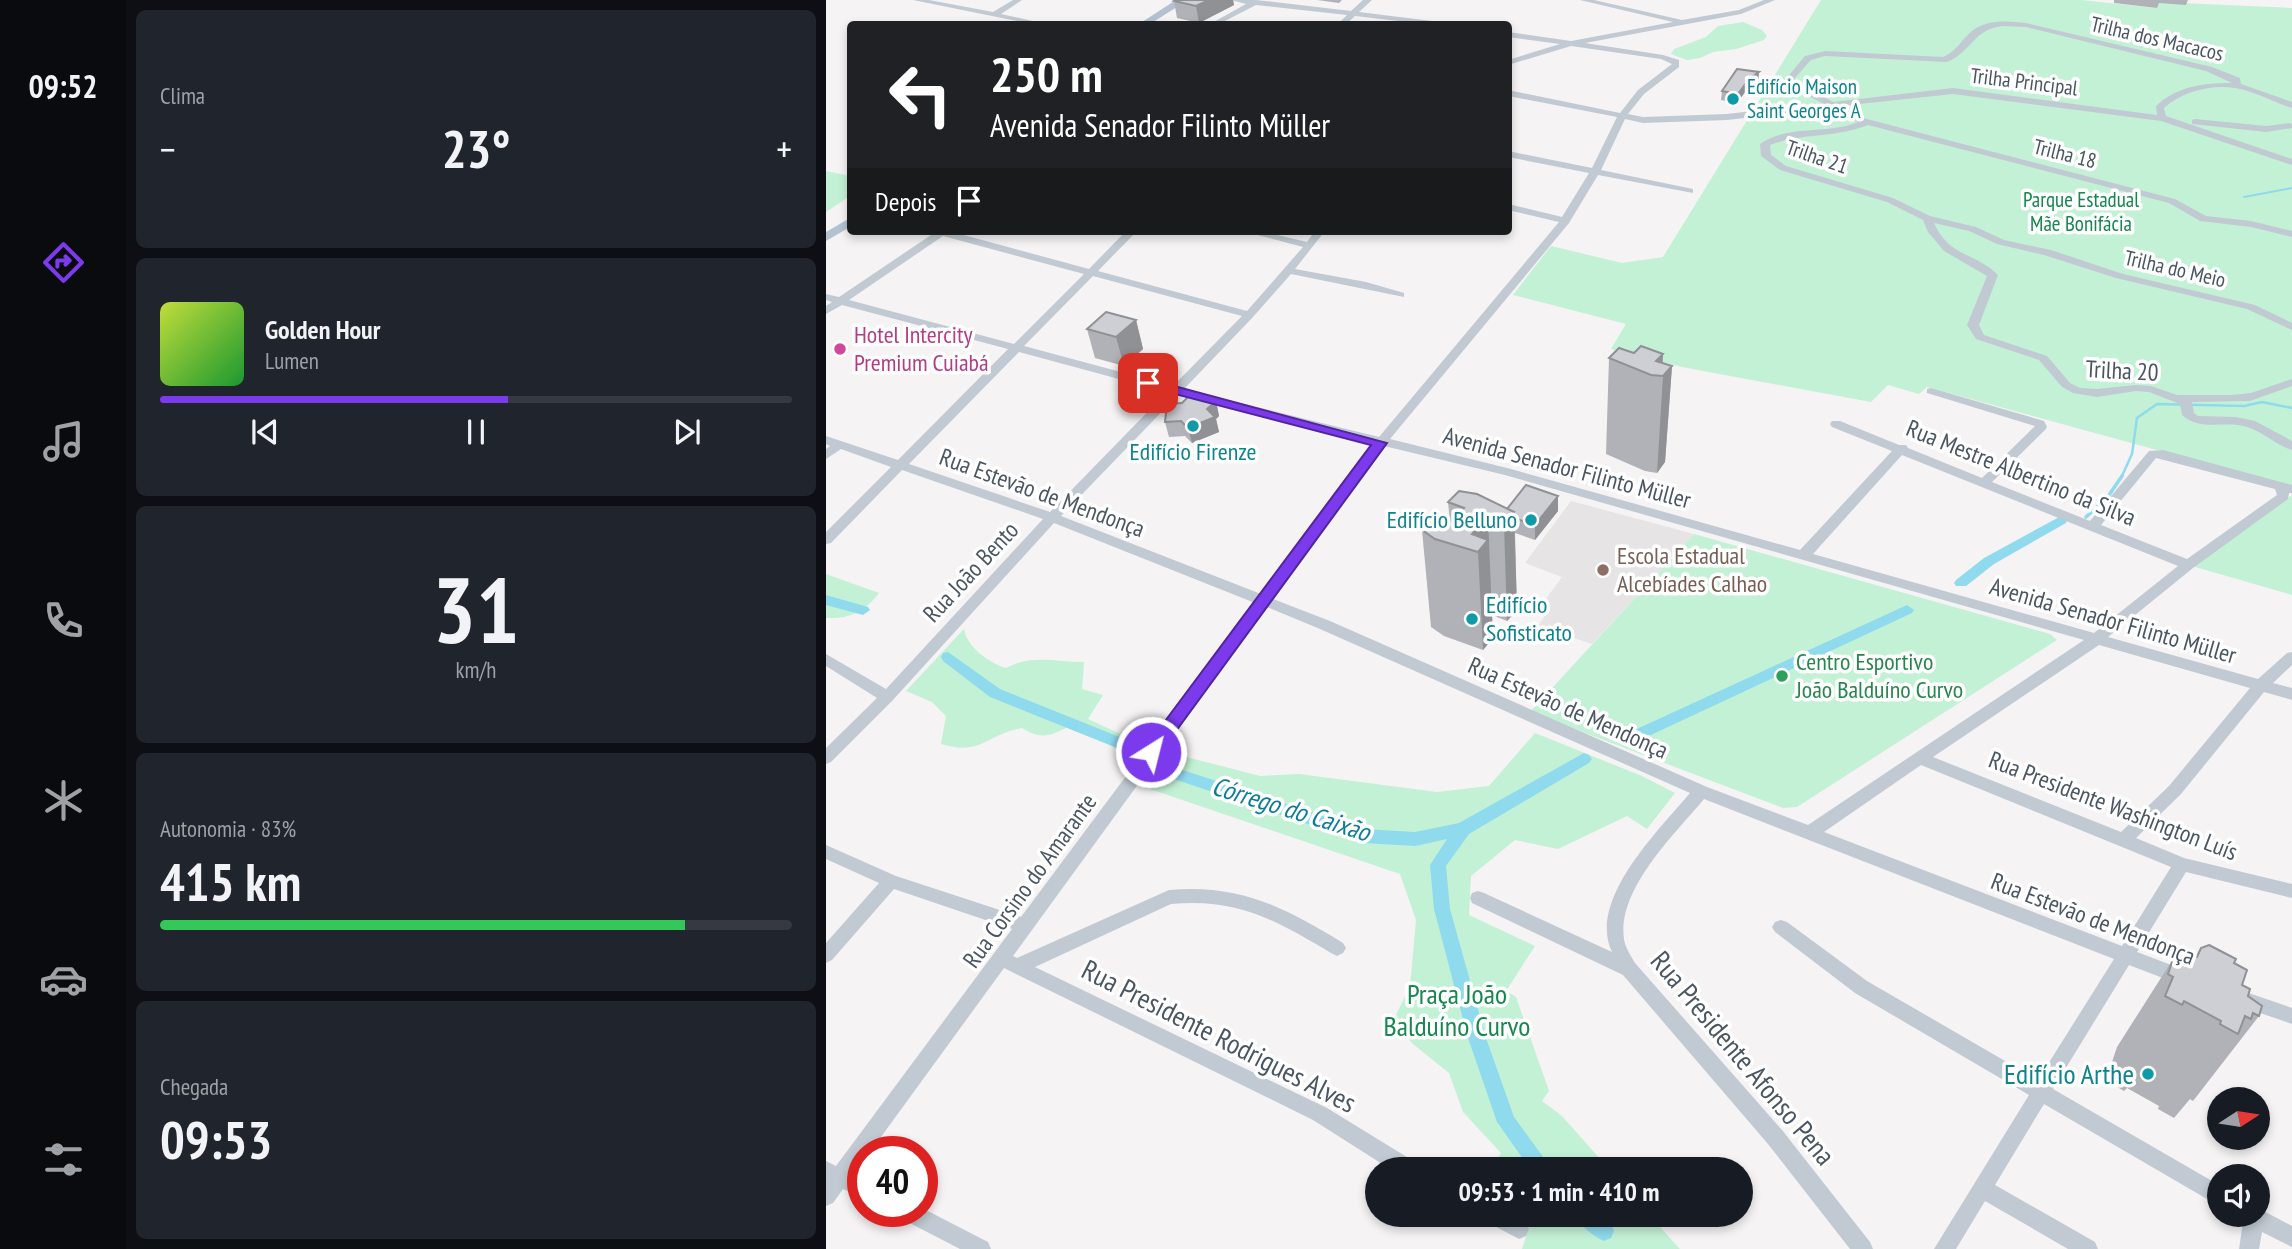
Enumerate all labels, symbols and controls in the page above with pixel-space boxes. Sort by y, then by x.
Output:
street label: Trilha dos Macacos [2088,10,2226,67]
text: 250 m [990,42,1103,106]
icon: left [875,49,966,140]
street label: Trilha Principal [1969,62,2079,101]
text: 09:52 [28,65,98,107]
place label: Edifício Maison Saint Georges A [1747,73,1861,124]
text: Clima [160,81,205,110]
marker: Edifício Maison Saint Georges A [1725,91,1741,107]
text: Avenida Senador Filinto Müller [990,104,1330,146]
text: 23° [442,115,510,182]
text: − [160,124,176,173]
text: + [776,124,792,173]
street label: Trilha 21 [1783,133,1852,180]
street label: Trilha 18 [2031,133,2099,174]
icon: arrive [950,182,988,220]
text: Depois [875,185,936,218]
park label: Parque Estadual Mãe Bonifácia [2023,186,2139,237]
icon: directions [39,238,88,287]
street label: Trilha do Meio [2122,244,2228,293]
text: Golden Hour [265,313,380,346]
place label: Hotel Intercity Premium Cuiabá [854,319,989,378]
marker: Hotel Intercity Premium Cuiabá [832,341,848,357]
text: Lumen [265,346,319,375]
pin [1118,353,1178,413]
street label: Trilha 20 [2085,353,2159,388]
icon: arrive [1129,364,1167,402]
street label: Rua Mestre Albertino da Silva [1902,412,2140,533]
icon: previous [246,413,284,451]
icon: pause [457,413,495,451]
icon: next [668,413,706,451]
icon: music [39,417,88,466]
marker: Edifício Firenze [1185,418,1201,434]
street label: Avenida Senador Filinto Müller [1440,420,1695,516]
place label: Edifício Firenze [1130,436,1256,467]
street label: Rua Estevão de Mendonça [935,441,1149,544]
place label: Edifício Belluno [1387,504,1517,535]
marker: Edifício Belluno [1523,512,1539,528]
street label: Rua João Bento [916,515,1025,628]
place label: Escola Estadual Alcebíades Calhao [1617,540,1767,599]
text: 31 [433,550,520,668]
marker: Escola Estadual Alcebíades Calhao [1595,562,1611,578]
street label: Avenida Senador Filinto Müller [1986,570,2240,671]
place label: Edifício Sofisticato [1486,589,1572,648]
icon: phone [39,596,88,645]
marker: Edifício Sofisticato [1464,611,1480,627]
place label: Centro Esportivo João Balduíno Curvo [1795,646,1963,705]
street label: Rua Estevão de Mendonça [1463,649,1673,766]
text: km/h [456,655,496,684]
marker: Centro Esportivo João Balduíno Curvo [1774,668,1790,684]
position arrow [1114,715,1188,789]
street label: Rua Presidente Washington Luís [1984,744,2242,867]
water label: Córrego do Caixão [1208,769,1376,849]
icon: climate [39,776,88,825]
street label: Rua Corsino do Amarante [956,787,1103,974]
text: Autonomia · 83% [160,814,296,843]
text: 415 km [160,848,301,915]
street label: Rua Estevão de Mendonça [1987,865,2200,972]
street label: Rua Presidente Afonso Pena [1643,943,1844,1172]
street label: Rua Presidente Rodrigues Alves [1076,950,1363,1121]
icon: car [39,955,88,1004]
park label: Praça João Balduíno Curvo [1384,975,1530,1044]
place label: Edifício Arthe [2004,1055,2134,1092]
marker: Edifício Arthe [2140,1066,2156,1082]
text: Chegada [160,1072,228,1101]
north arrow [2207,1087,2270,1150]
map controls [2207,1087,2270,1227]
text: 09:53 [160,1106,272,1173]
icon: filters [39,1135,88,1184]
speed limit sign: 40 [847,1136,938,1227]
button: sound [2207,1164,2270,1227]
text: 09:53 · 1 min · 410 m [1459,1175,1659,1208]

